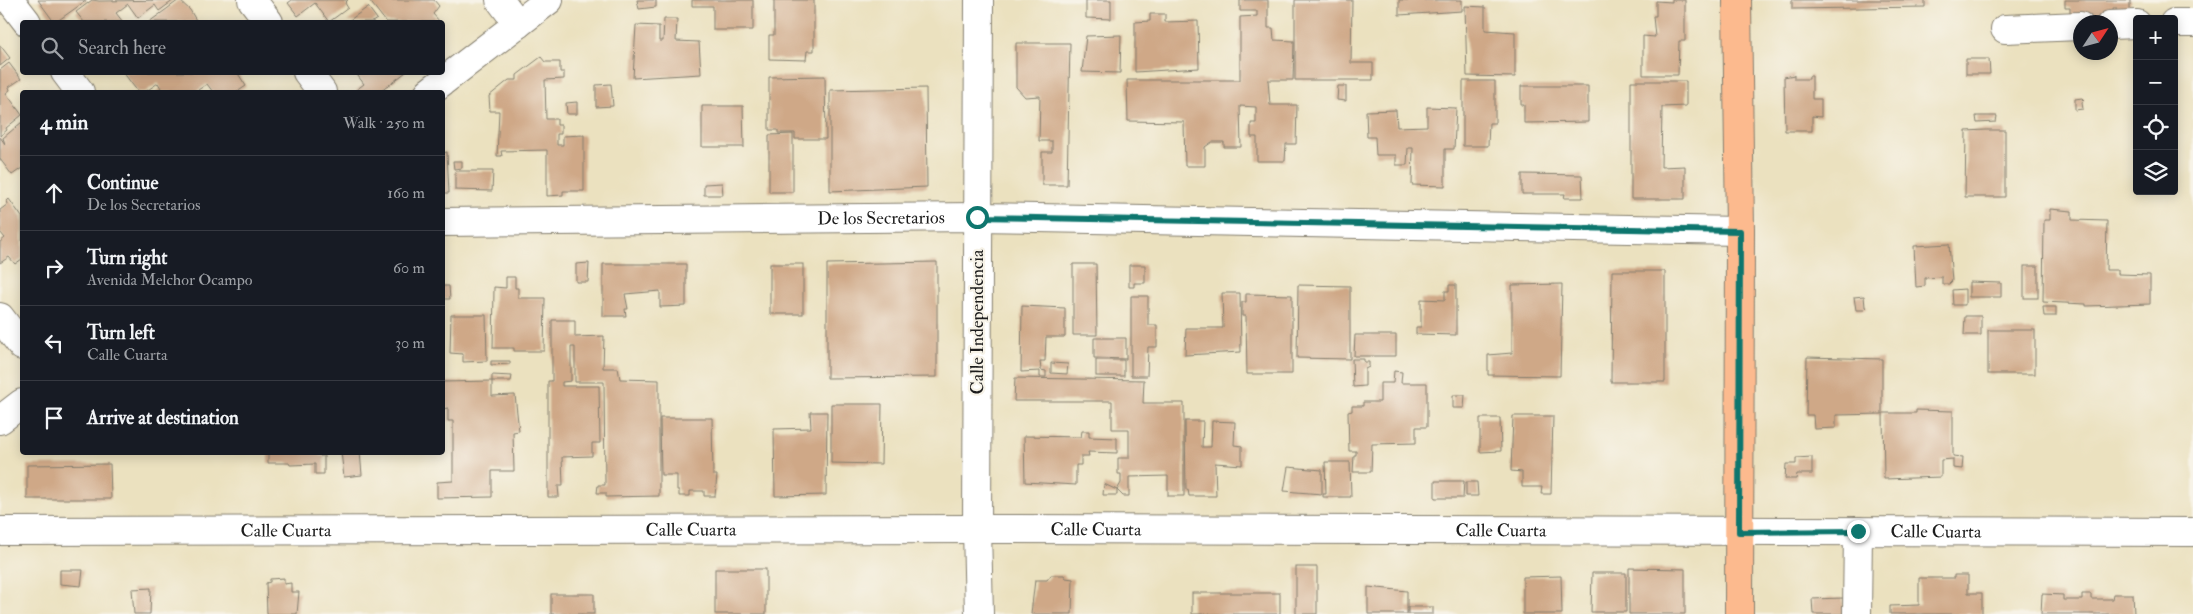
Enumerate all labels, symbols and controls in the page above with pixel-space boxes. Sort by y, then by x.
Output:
north arrow [2073,15,2118,60]
map controls [2133,15,2178,195]
button: + [2133,15,2178,60]
search box [20,20,445,75]
icon: search [38,34,66,62]
text: Search here [78,36,166,60]
button: − [2133,60,2178,105]
button: locate [2133,105,2178,150]
text: 4 min [40,109,88,136]
text: Walk · 250 m [343,113,425,133]
button: layers [2133,150,2178,195]
text: Continue [87,171,158,195]
icon: ahead [40,179,68,207]
text: 160 m [387,183,425,203]
text: De los Secretarios [87,195,200,215]
street label: De los Secretarios [817,206,945,230]
route start [966,206,989,229]
text: Turn right [87,246,167,270]
street label: Calle Independencia [966,249,989,394]
icon: right [40,254,68,282]
text: 60 m [393,258,425,278]
text: Avenida Melchor Ocampo [87,270,252,290]
text: Turn left [87,321,155,345]
icon: left [40,329,68,357]
text: 30 m [395,333,425,353]
text: Calle Cuarta [87,345,168,365]
icon: arrive [40,404,68,432]
text: Arrive at destination [87,406,239,430]
street label: Calle Cuarta [646,518,737,542]
street label: Calle Cuarta [1051,518,1142,541]
street label: Calle Cuarta [241,519,332,543]
street label: Calle Cuarta [1456,519,1547,542]
route end [1847,520,1870,543]
street label: Calle Cuarta [1891,520,1982,543]

